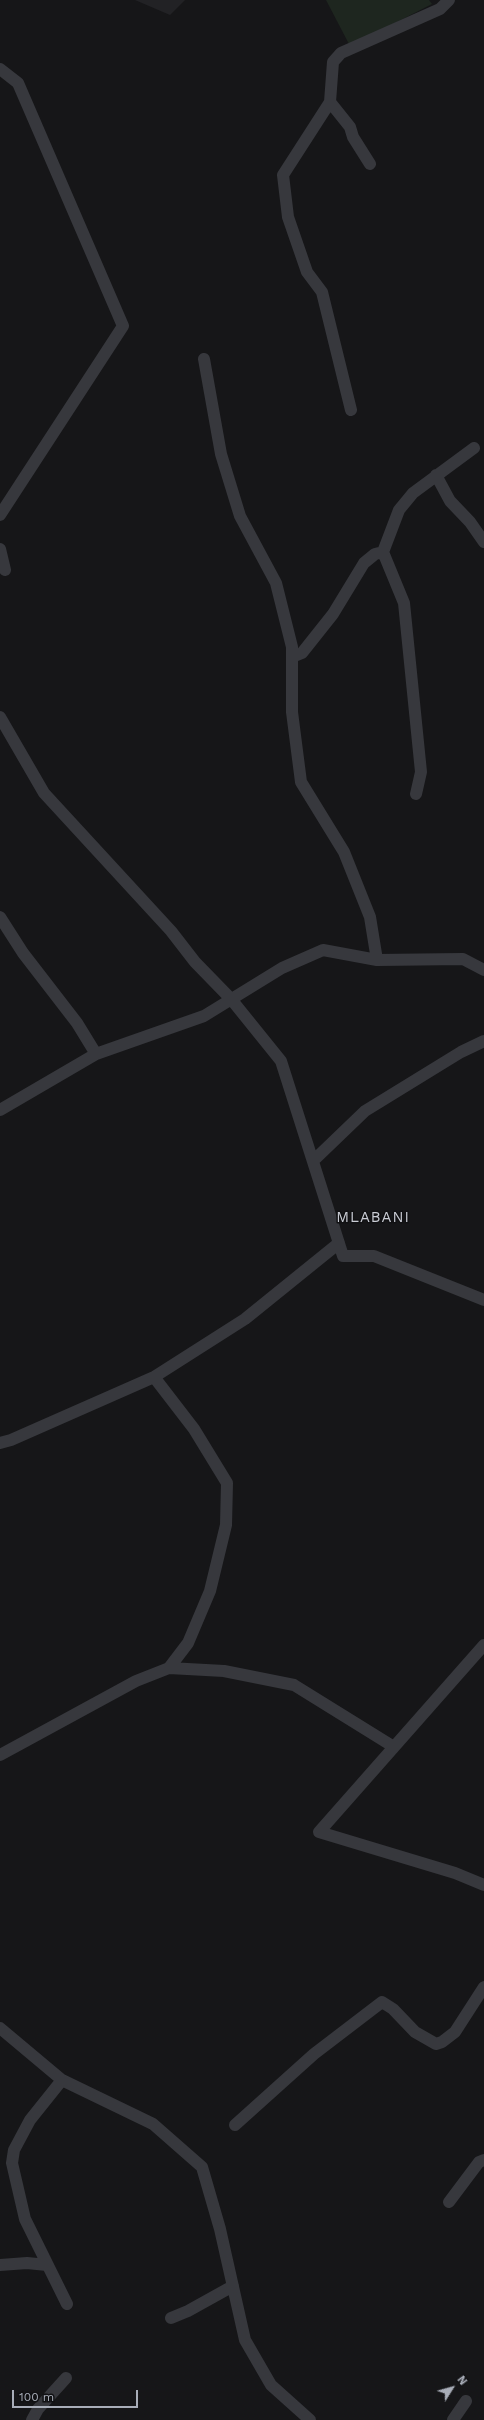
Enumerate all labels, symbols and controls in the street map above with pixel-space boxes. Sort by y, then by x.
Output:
district label: MLABANI [336,1209,410,1227]
north arrow [432,2368,472,2408]
text: N [454,2373,470,2388]
scale bar [14,2382,140,2408]
text: 100 m [19,2390,54,2404]

